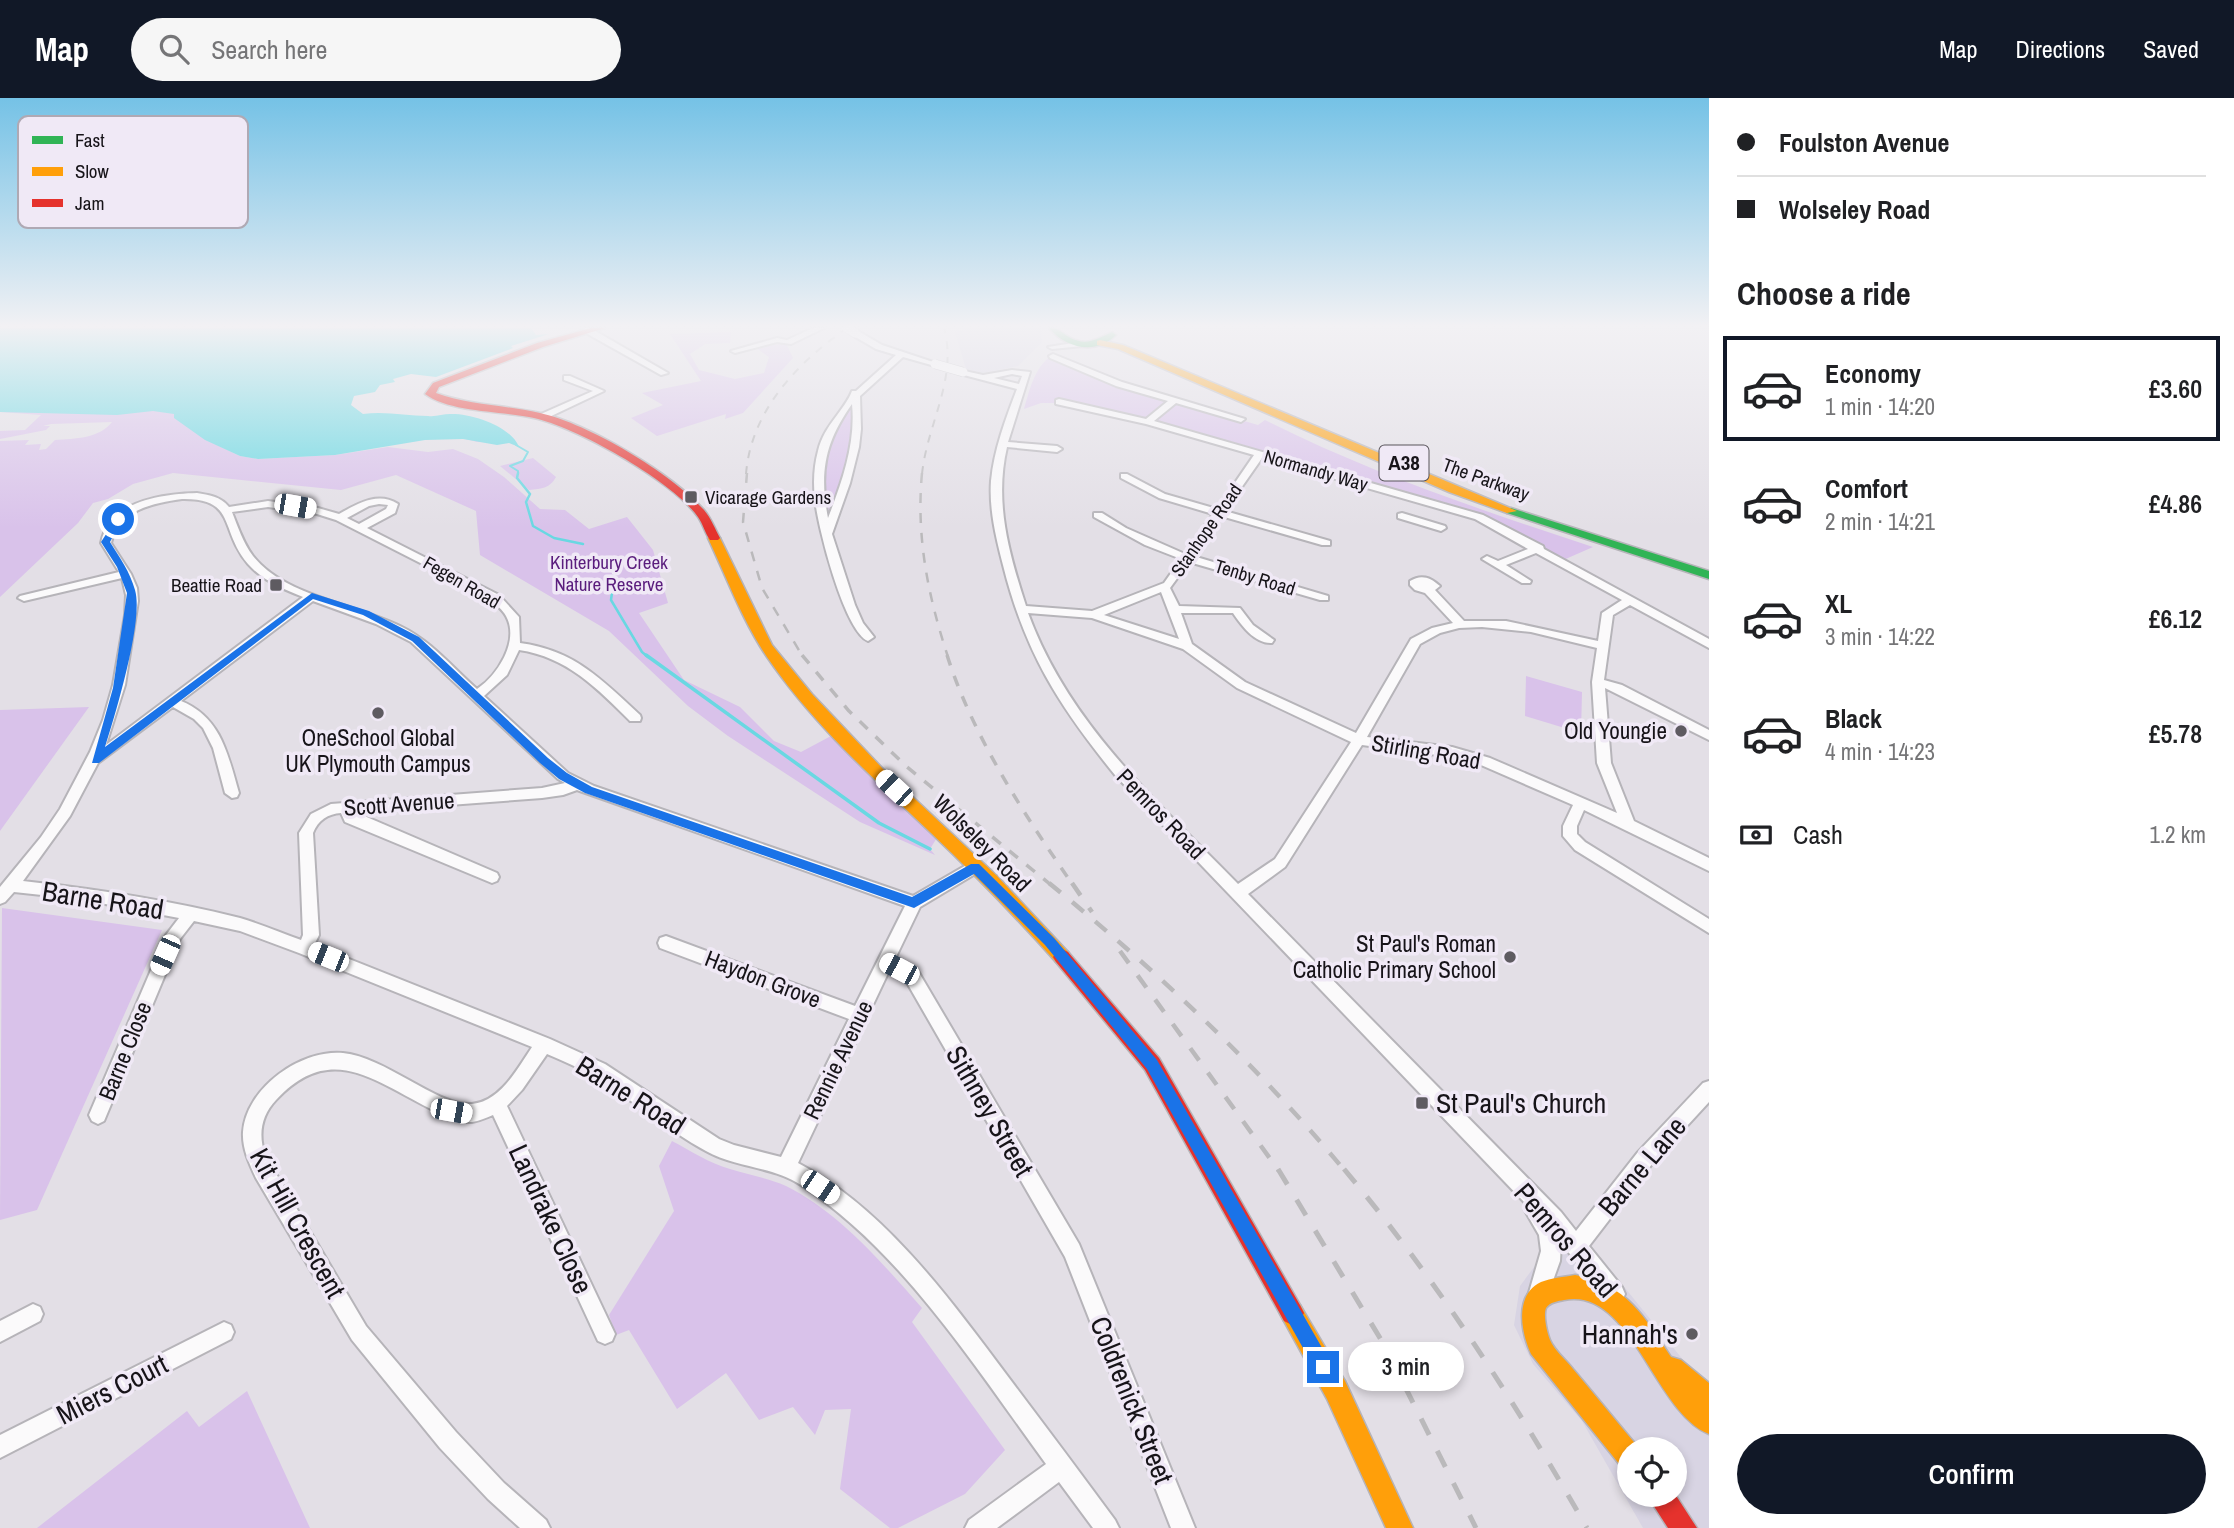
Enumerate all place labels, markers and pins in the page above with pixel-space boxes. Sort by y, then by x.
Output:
place label: Vicarage Gardens [705,484,831,510]
marker: Vicarage Gardens [683,489,699,505]
place label: Beattie Road [171,572,262,598]
marker: Beattie Road [268,577,284,593]
marker: OneSchool Global UK Plymouth Campus [370,705,386,721]
place label: Old Youngie [1564,715,1667,746]
place label: OneSchool Global UK Plymouth Campus [285,722,471,779]
marker: Old Youngie [1673,723,1689,739]
place label: St Paul's Roman Catholic Primary School [1293,928,1496,985]
marker: St Paul's Roman Catholic Primary School [1502,949,1518,965]
place label: St Paul's Church [1436,1084,1606,1122]
marker: St Paul's Church [1414,1095,1430,1111]
place label: Hannah's [1582,1315,1678,1353]
marker: Hannah's [1684,1326,1700,1342]

